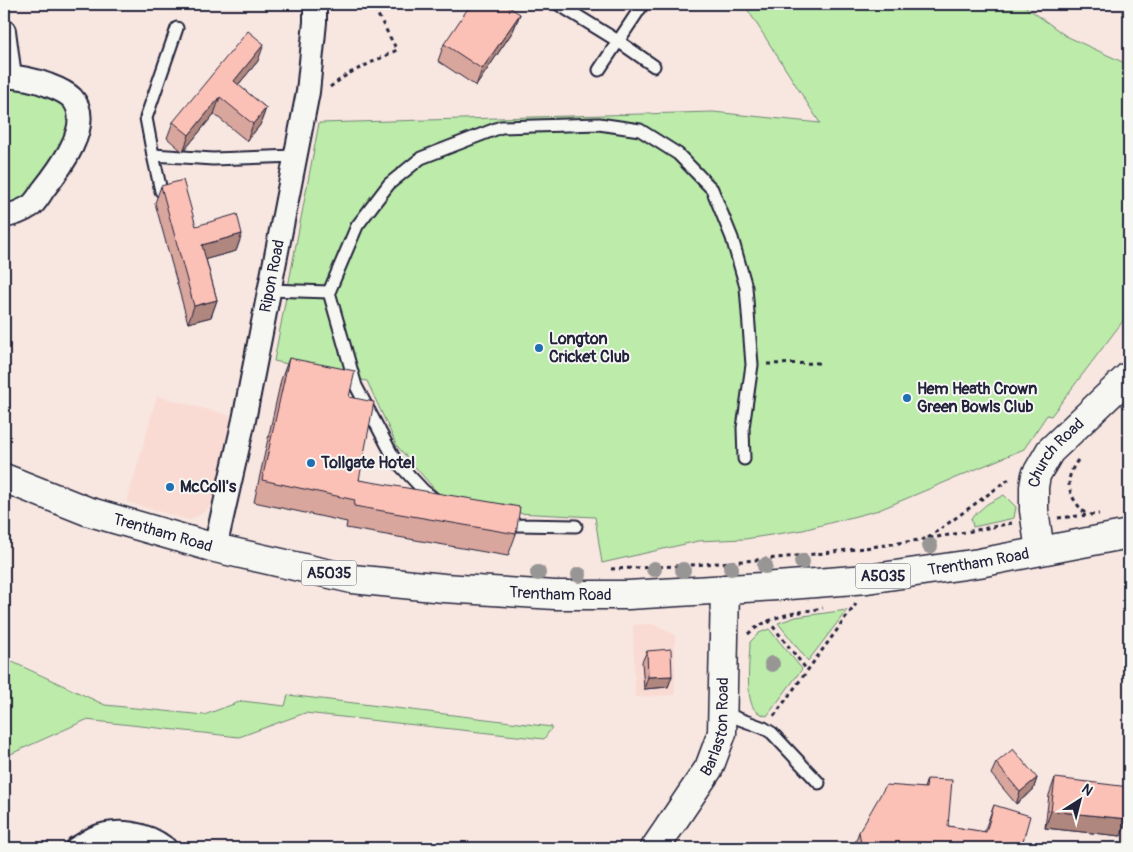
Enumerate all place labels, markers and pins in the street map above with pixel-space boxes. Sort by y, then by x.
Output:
place label: Longton Cricket Club [549,329,630,367]
marker: Longton Cricket Club [533,342,545,354]
place label: Hem Heath Crown Green Bowls Club [917,379,1037,417]
marker: Hem Heath Crown Green Bowls Club [901,392,913,404]
place label: Tollgate Hotel [320,453,415,473]
marker: Tollgate Hotel [305,457,317,469]
place label: McColl's [180,477,237,497]
marker: McColl's [164,481,176,493]

